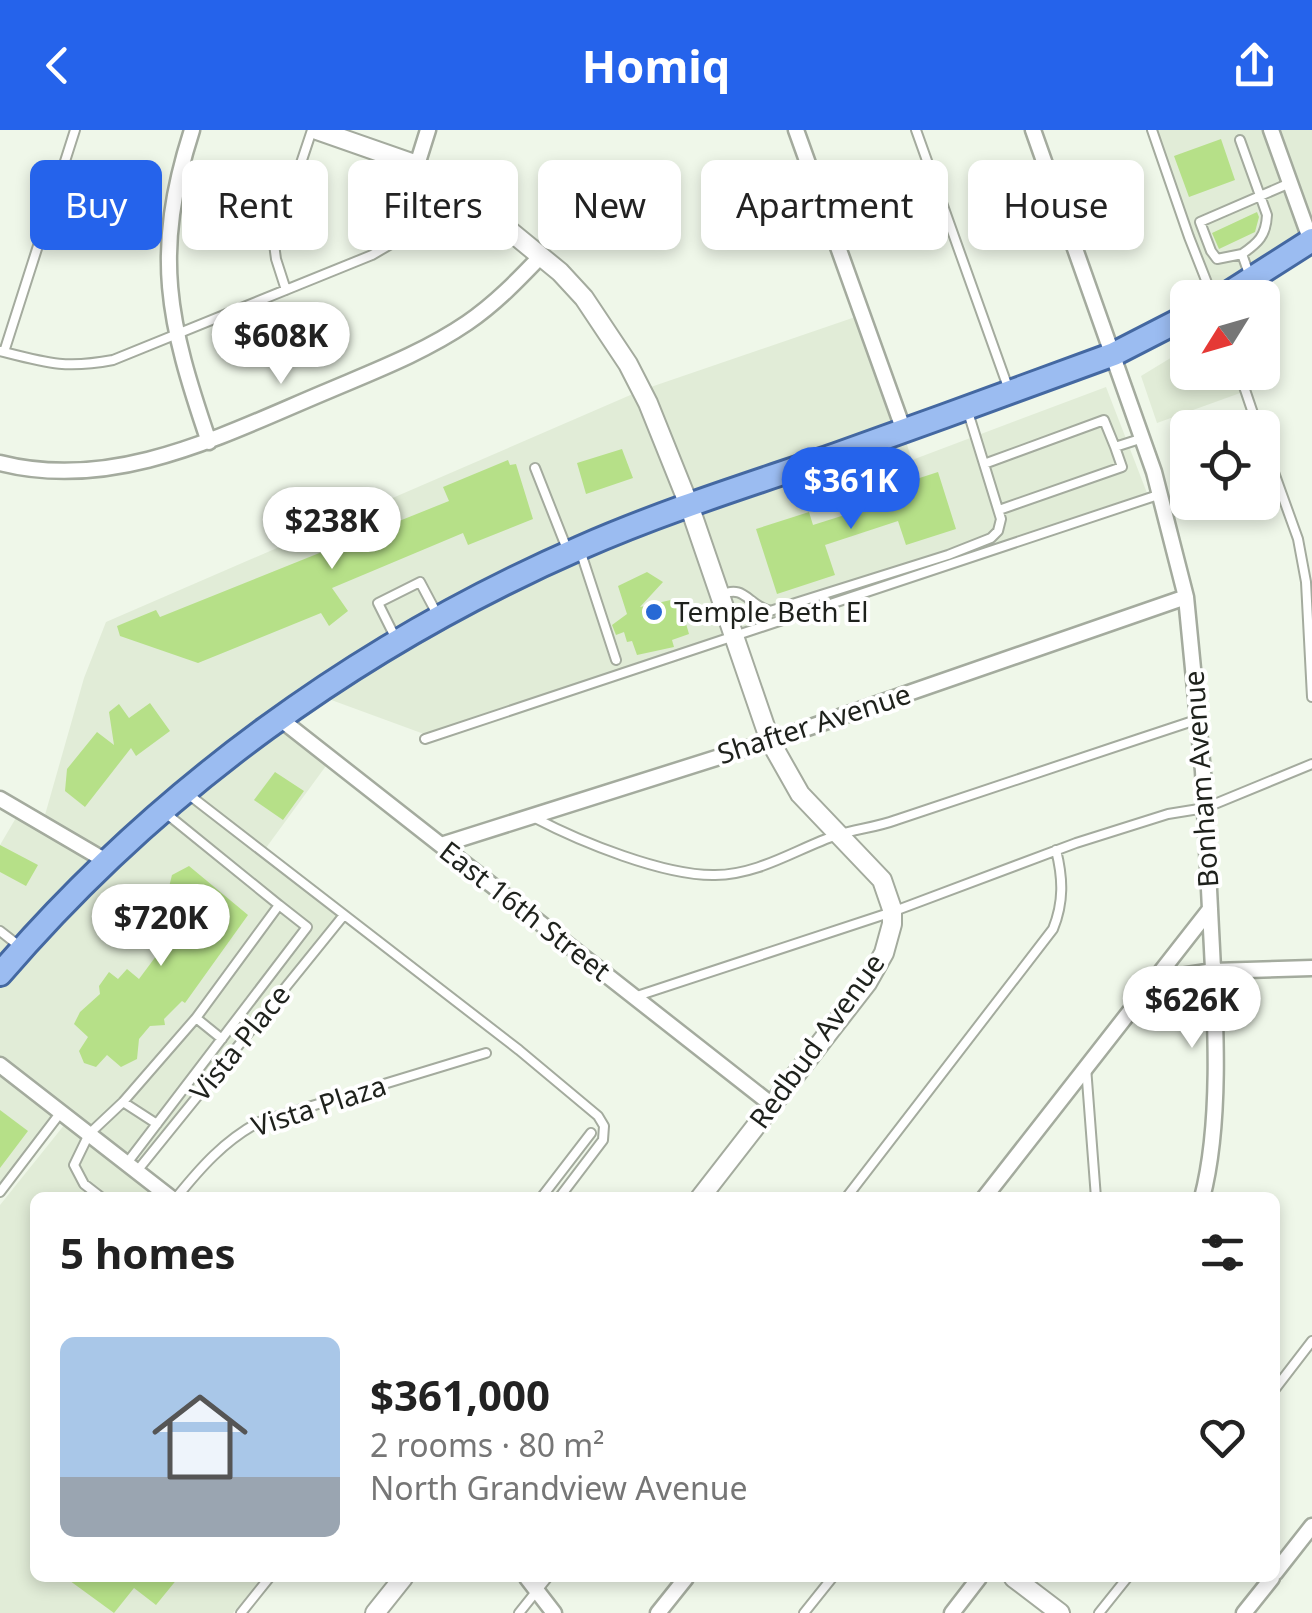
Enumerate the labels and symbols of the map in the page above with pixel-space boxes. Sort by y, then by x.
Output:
north arrow [1170,280,1280,390]
pin: $608K [211,302,351,387]
pin: $361K [781,447,921,532]
pin: $238K [262,487,402,572]
place label: Temple Beth El [674,592,869,630]
marker: Temple Beth El [643,601,665,623]
street label: Bonham Avenue [1173,669,1227,889]
street label: Shafter Avenue [712,674,915,772]
street label: East 16th Street [432,832,619,989]
pin: $720K [91,884,231,969]
street label: Redbud Avenue [740,945,893,1136]
pin: $626K [1122,966,1262,1051]
street label: Vista Place [181,976,298,1109]
street label: Vista Plaza [247,1065,391,1145]

